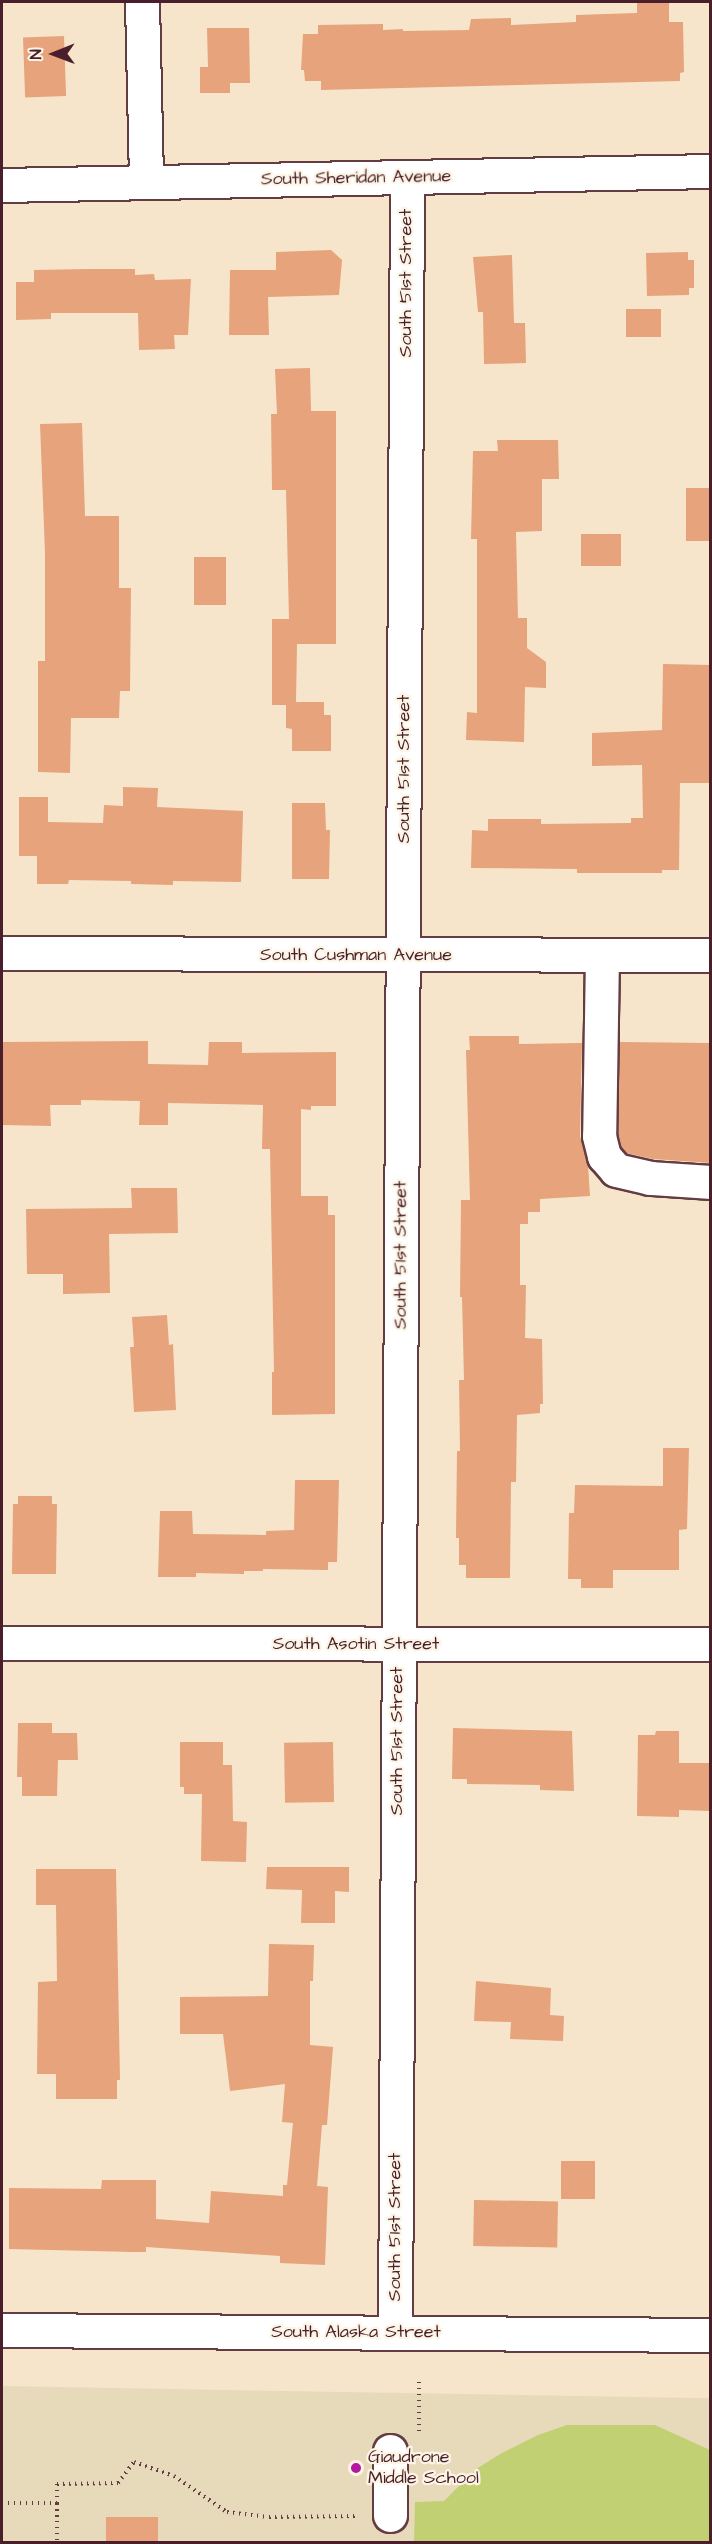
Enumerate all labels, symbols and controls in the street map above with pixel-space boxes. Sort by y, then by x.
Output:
north arrow [24,24,84,84]
text: N [25,49,47,60]
street label: South Sheridan Avenue [261,166,451,190]
street label: South 51st Street [395,209,417,357]
street label: South 51st Street [393,695,415,843]
street label: South Cushman Avenue [260,944,452,966]
street label: South 51st Street [390,1181,412,1329]
street label: South Asotin Street [273,1633,439,1655]
street label: South 51st Street [386,1667,408,1815]
street label: South 51st Street [384,2153,406,2301]
street label: South Alaska Street [271,2321,441,2343]
place label: Giaudrone Middle School [368,2447,479,2490]
marker: Giaudrone Middle School [349,2461,363,2475]

